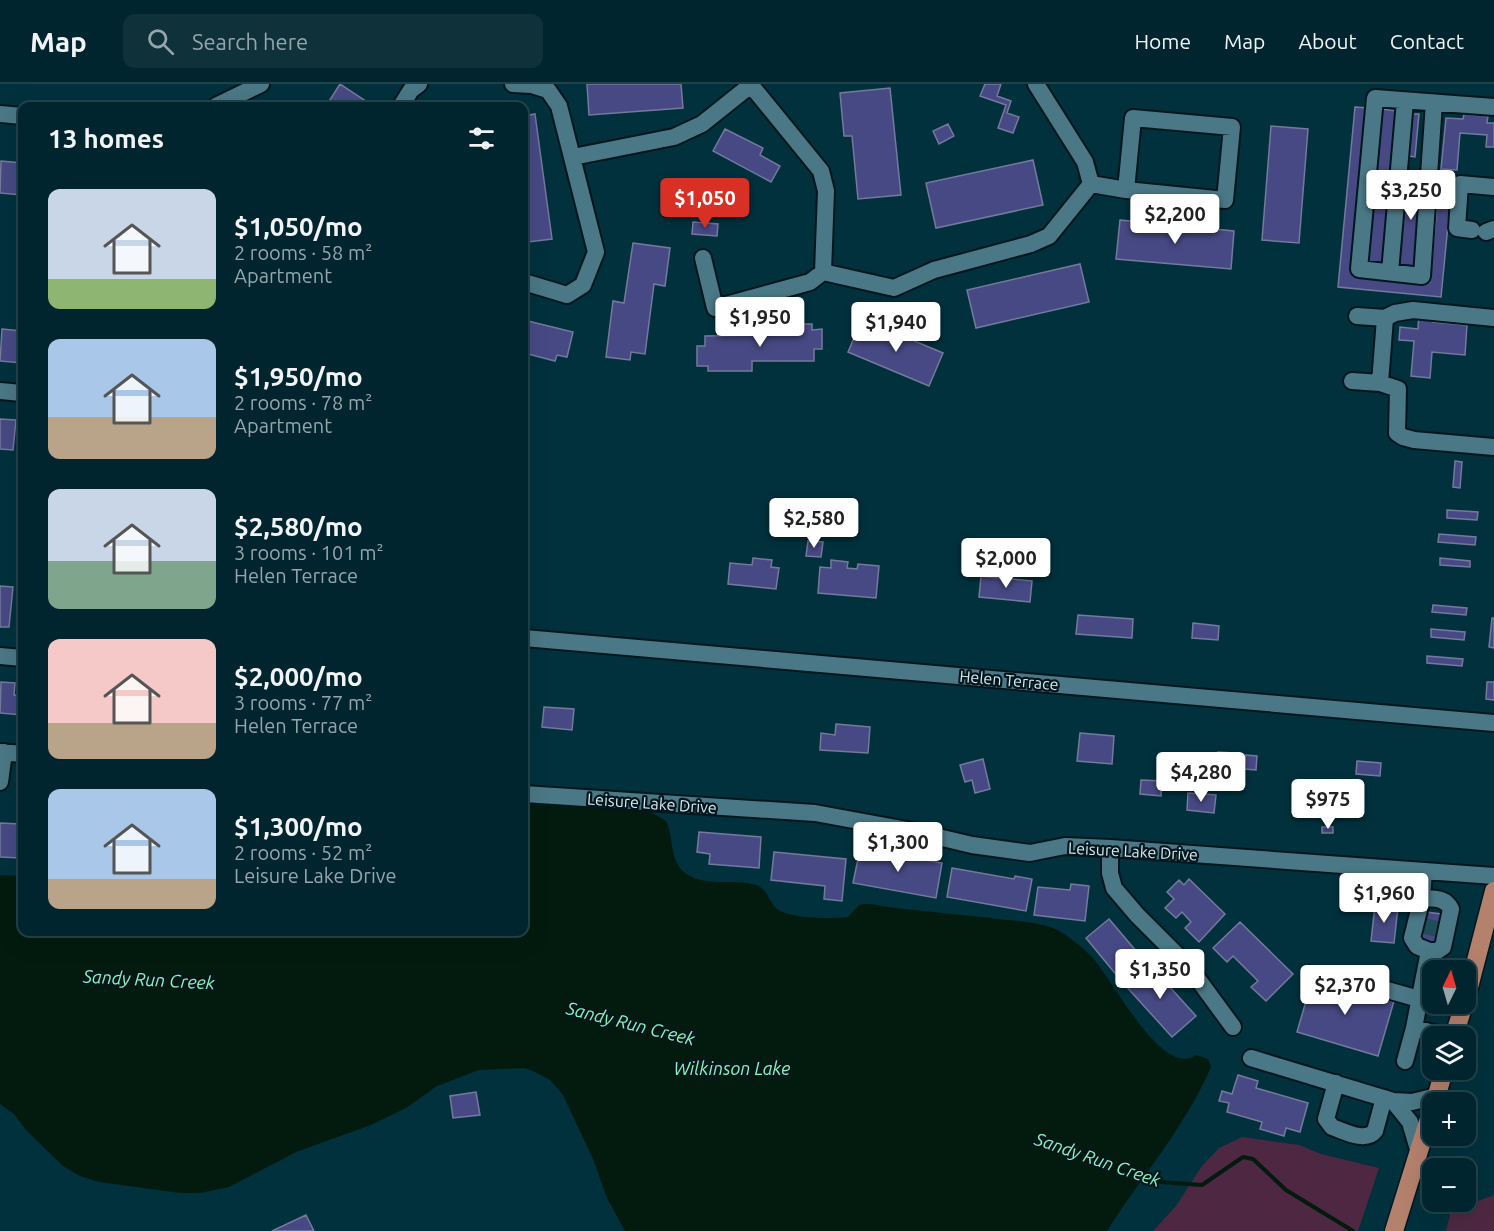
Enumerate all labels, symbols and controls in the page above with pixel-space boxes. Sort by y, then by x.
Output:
search box [123,14,543,68]
icon: search [144,25,177,58]
text: Map [30,26,87,57]
text: Search here [192,29,308,54]
text: Home [1134,29,1191,53]
text: Map [1224,29,1265,53]
text: About [1298,29,1357,53]
text: Contact [1390,29,1464,53]
icon: filters [465,122,498,155]
text: 13 homes [48,124,164,153]
pin: $3,250 [1362,170,1460,221]
pin: $1,050 [656,178,754,229]
text: $3,250 [1380,178,1442,201]
text: $1,050 [674,186,736,209]
pin: $2,200 [1126,194,1224,245]
text: $2,200 [1144,202,1206,225]
text: $1,050/mo [234,212,363,241]
icon: home [96,213,168,285]
text: 2 rooms · 58 m² [234,241,372,264]
text: Apartment [234,264,332,287]
pin: $1,950 [711,297,809,348]
pin: $1,940 [847,302,945,353]
text: $1,950 [729,305,791,328]
text: $1,940 [865,310,927,333]
text: $1,950/mo [234,362,363,391]
icon: home [96,363,168,435]
text: 2 rooms · 78 m² [234,391,372,414]
text: Apartment [234,414,332,437]
pin: $2,580 [765,498,863,549]
text: $2,580 [783,506,845,529]
text: $2,580/mo [234,512,363,541]
icon: home [96,513,168,585]
pin: $2,000 [957,538,1055,589]
text: 3 rooms · 101 m² [234,541,384,564]
text: $2,000 [975,546,1037,569]
text: Helen Terrace [234,564,358,587]
text: $2,000/mo [234,662,363,691]
icon: home [96,663,168,735]
street label: Helen Terrace [959,667,1059,693]
text: 3 rooms · 77 m² [234,691,372,714]
text: Helen Terrace [234,714,358,737]
pin: $4,280 [1152,752,1250,803]
text: $4,280 [1170,760,1232,783]
pin: $975 [1292,779,1364,830]
text: $975 [1305,787,1351,810]
street label: Leisure Lake Drive [587,789,717,817]
text: $1,300/mo [234,812,363,841]
icon: home [96,813,168,885]
pin: $1,300 [849,822,947,873]
text: $1,300 [867,830,929,853]
street label: Leisure Lake Drive [1068,839,1198,863]
text: 2 rooms · 52 m² [234,841,372,864]
text: Leisure Lake Drive [234,864,397,887]
pin: $1,960 [1335,873,1433,924]
text: $1,960 [1353,881,1415,904]
pin: $1,350 [1111,949,1209,1000]
text: $1,350 [1129,957,1191,980]
north arrow [1422,960,1476,1014]
map controls [1422,960,1476,1212]
pin: $2,370 [1296,965,1394,1016]
water label: Sandy Run Creek [82,966,216,992]
text: $2,370 [1314,973,1376,996]
water label: Sandy Run Creek [564,997,698,1049]
button: layers [1422,1026,1476,1080]
water label: Wilkinson Lake [674,1058,790,1078]
button: + [1422,1092,1476,1146]
water label: Sandy Run Creek [1031,1128,1164,1190]
button: − [1422,1158,1476,1212]

